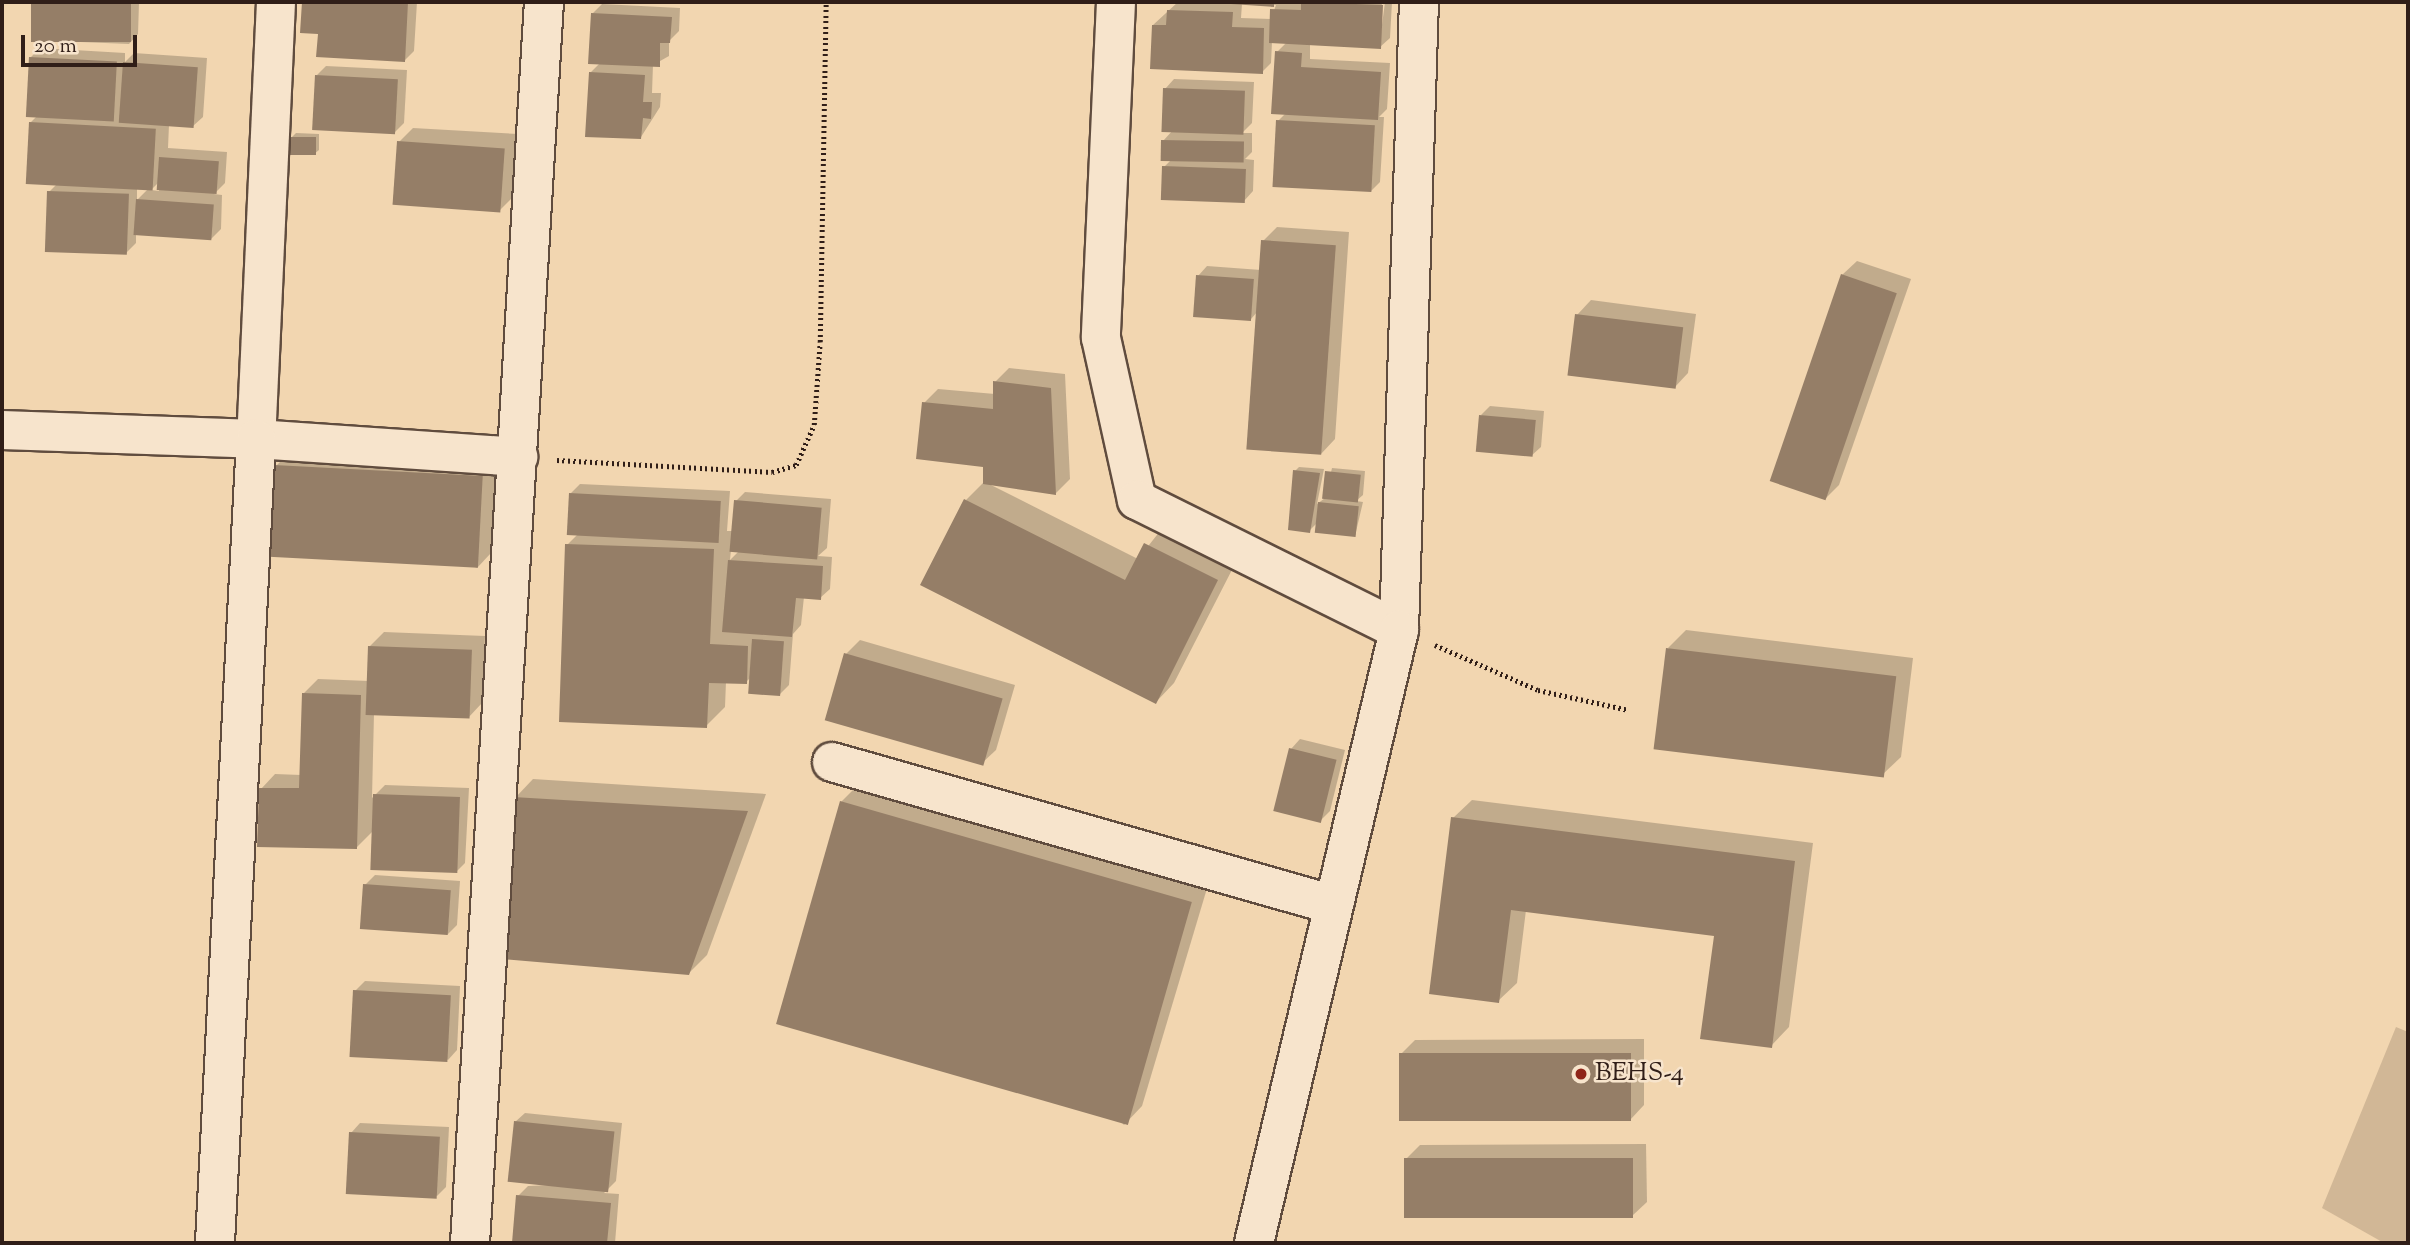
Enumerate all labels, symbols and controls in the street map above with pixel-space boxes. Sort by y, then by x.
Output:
scale bar [24,21,140,65]
text: 20 m [34,32,77,62]
place label: BEHS-4 [1595,1058,1684,1090]
marker: BEHS-4 [1573,1066,1589,1082]

